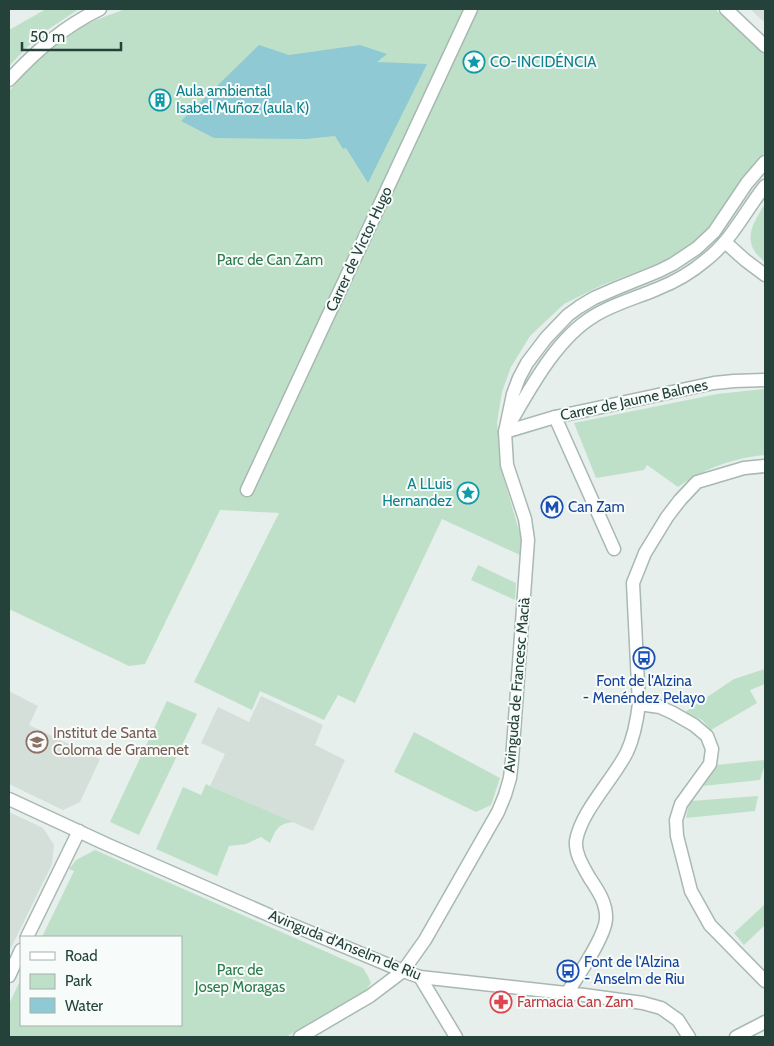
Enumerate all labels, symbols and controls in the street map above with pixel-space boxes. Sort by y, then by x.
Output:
scale bar [22,20,121,52]
text: 50 m [30,28,65,46]
place icon: CO-INCIDÉNCIA [462,50,486,74]
place label: CO-INCIDÉNCIA [490,52,597,71]
place label: Aula ambiental Isabel Muñoz (aula K) [176,82,309,117]
building icon: Aula ambiental Isabel Muñoz (aula K) [148,88,172,112]
street label: Carrer de Victor Hugo [322,184,396,314]
park label: Parc de Can Zam [217,251,323,269]
street label: Carrer de Jaume Balmes [558,376,710,424]
place label: A LLuis Hernandez [382,475,452,510]
place icon: A LLuis Hernandez [456,481,480,505]
metro station icon: Can Zam [540,495,564,519]
place label: Can Zam [568,498,625,516]
street label: Avinguda de Francesc Macià [500,596,534,773]
bus stop icon: Font de l'Alzina - Menéndez Pelayo [632,646,656,670]
place label: Font de l'Alzina - Menéndez Pelayo [583,672,705,707]
place label: Institut de Santa Coloma de Gramenet [53,724,189,759]
school or university icon: Institut de Santa Coloma de Gramenet [25,730,49,754]
street label: Avinguda d'Anselm de Riu [266,906,424,984]
legend [20,936,182,1026]
text: Road [65,947,98,965]
place label: Font de l'Alzina - Anselm de Riu [584,953,685,988]
bus stop icon: Font de l'Alzina - Anselm de Riu [556,959,580,983]
park label: Parc de Josep Moragas [194,961,285,996]
text: Park [65,972,92,990]
pharmacy icon: Farmacia Can Zam [489,990,513,1014]
place label: Farmacia Can Zam [517,993,634,1011]
text: Water [65,997,103,1015]

